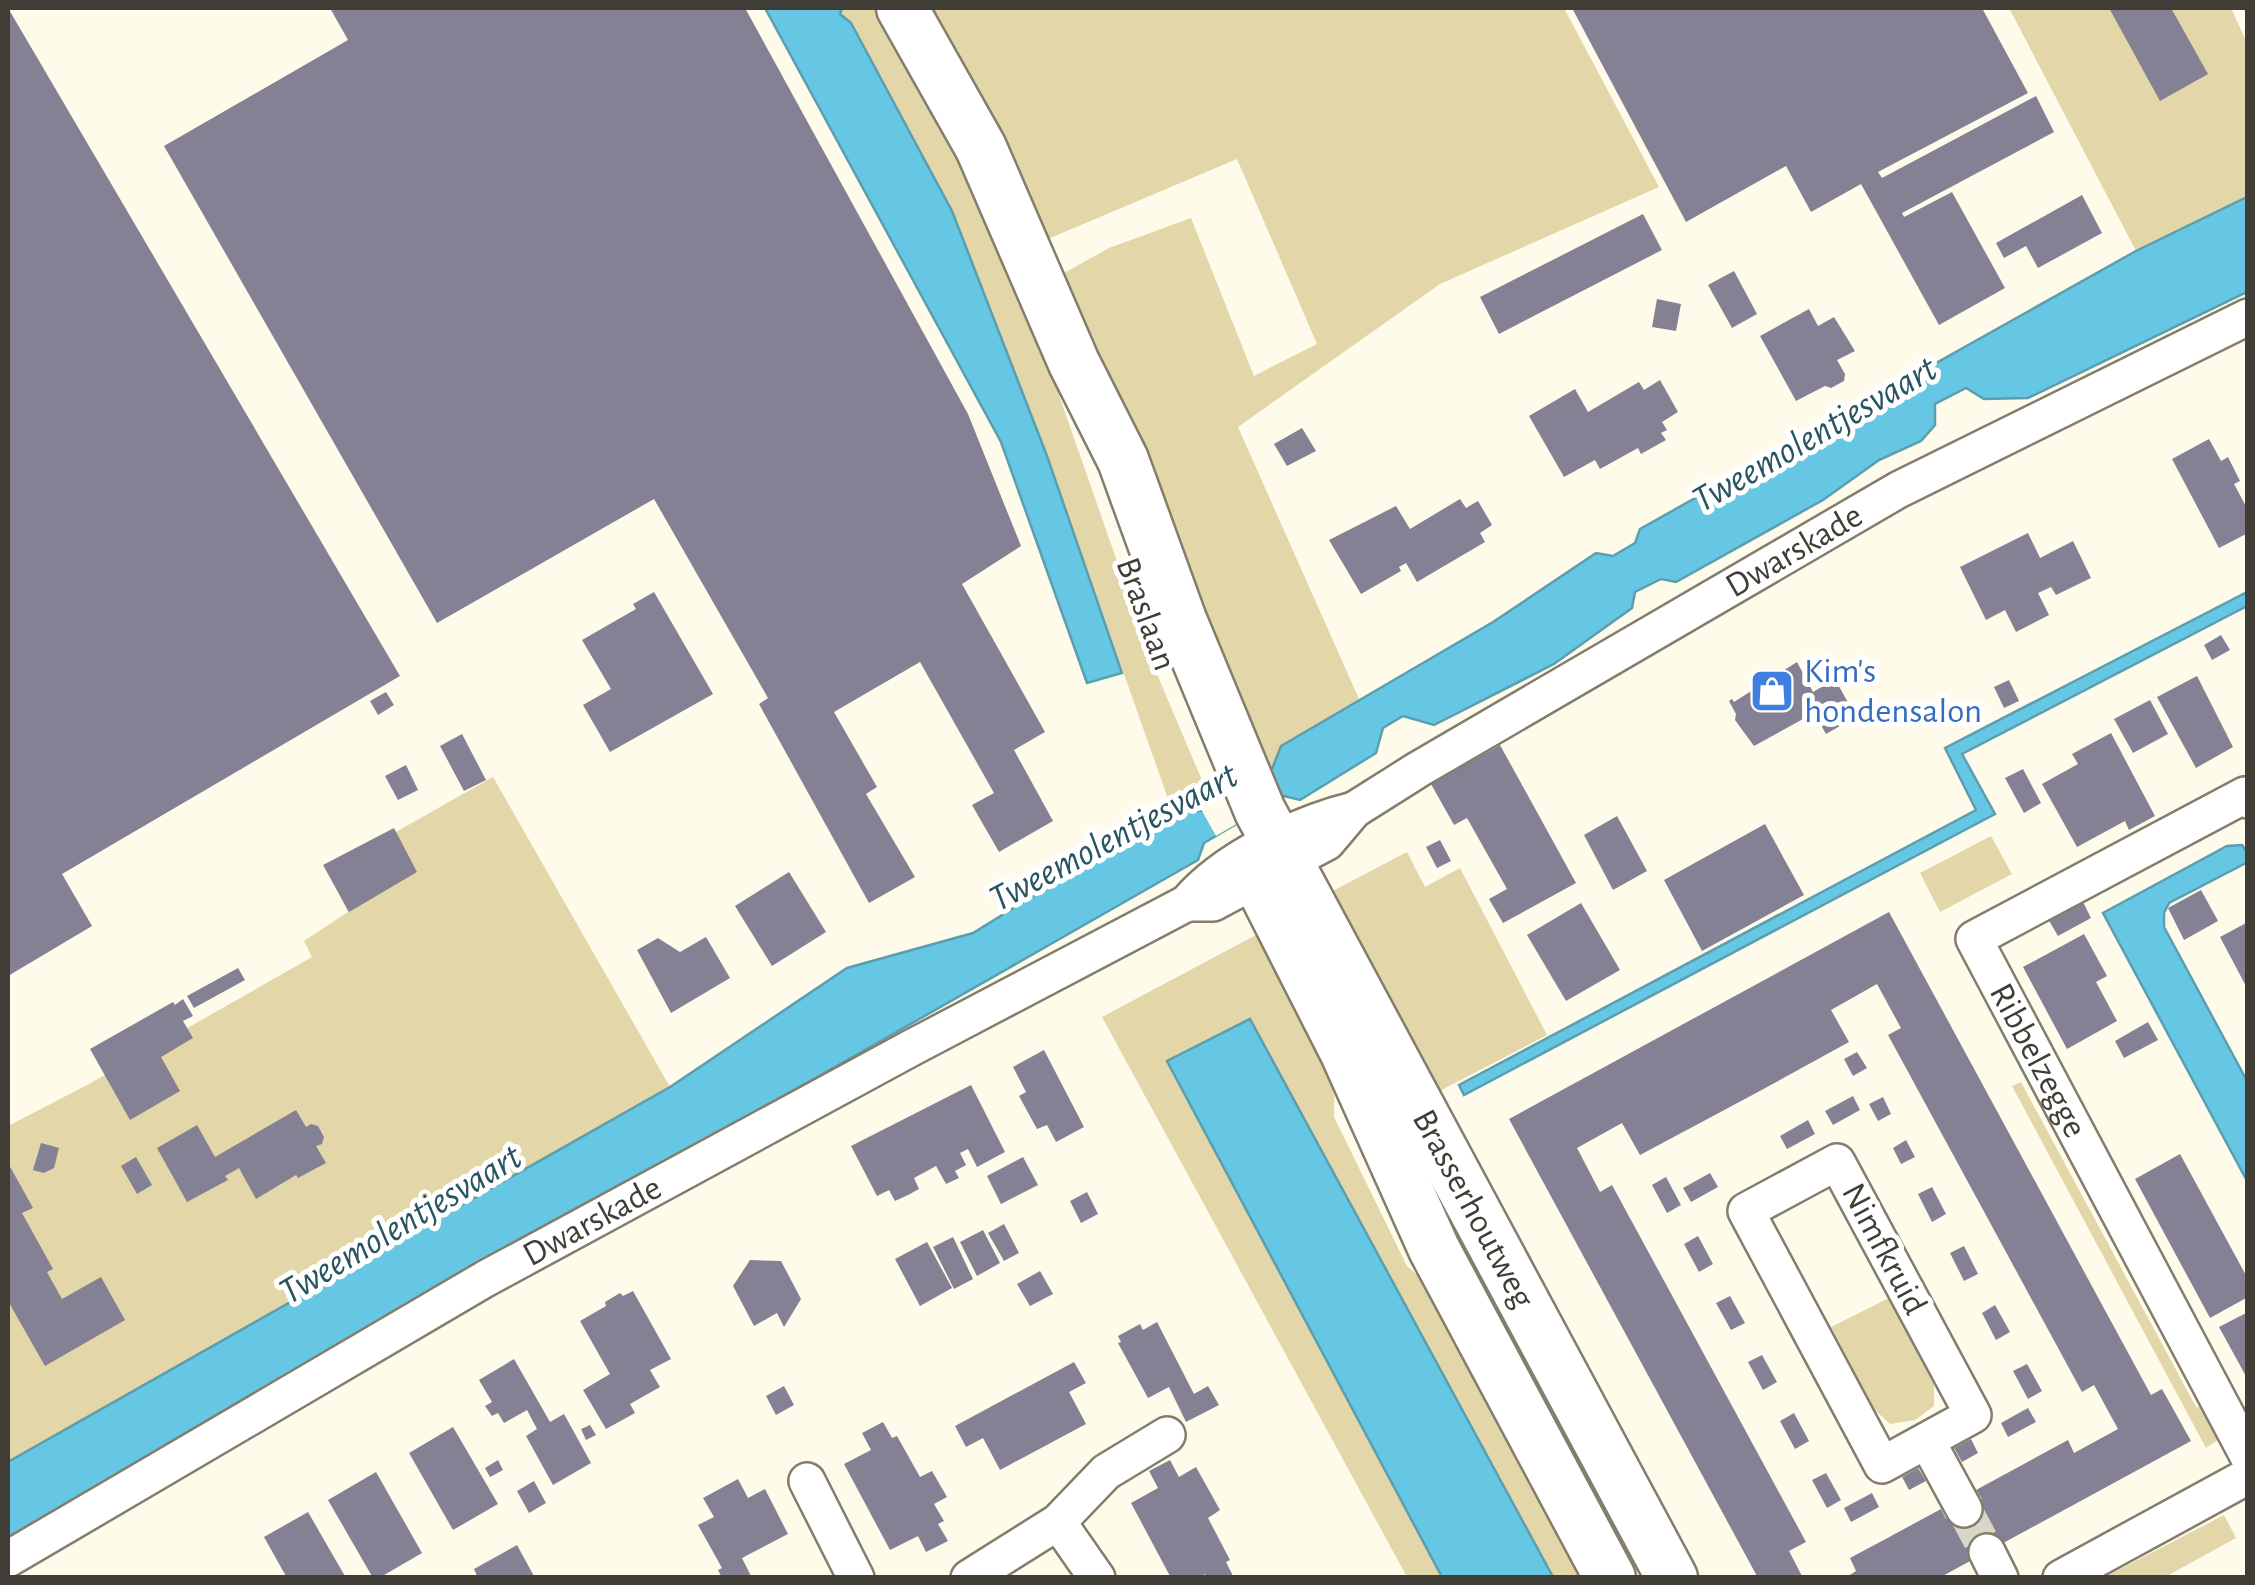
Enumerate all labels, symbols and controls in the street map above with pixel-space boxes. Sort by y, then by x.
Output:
water label: Tweemolentjesvaart [1686,350,1944,520]
street label: Dwarskade [1720,497,1868,604]
street label: Braslaan [1110,553,1182,675]
place label: Kim's hondensalon [1804,654,1982,729]
shop icon: Kim's hondensalon [1749,668,1795,714]
water label: Tweemolentjesvaart [984,757,1245,919]
street label: Ribbelzegge [1983,978,2093,1143]
street label: Brasserhoutweg [1406,1104,1541,1314]
water label: Tweemolentjesvaart [273,1138,529,1312]
street label: Dwarskade [517,1169,667,1272]
street label: Nimfkruid [1835,1178,1933,1320]

